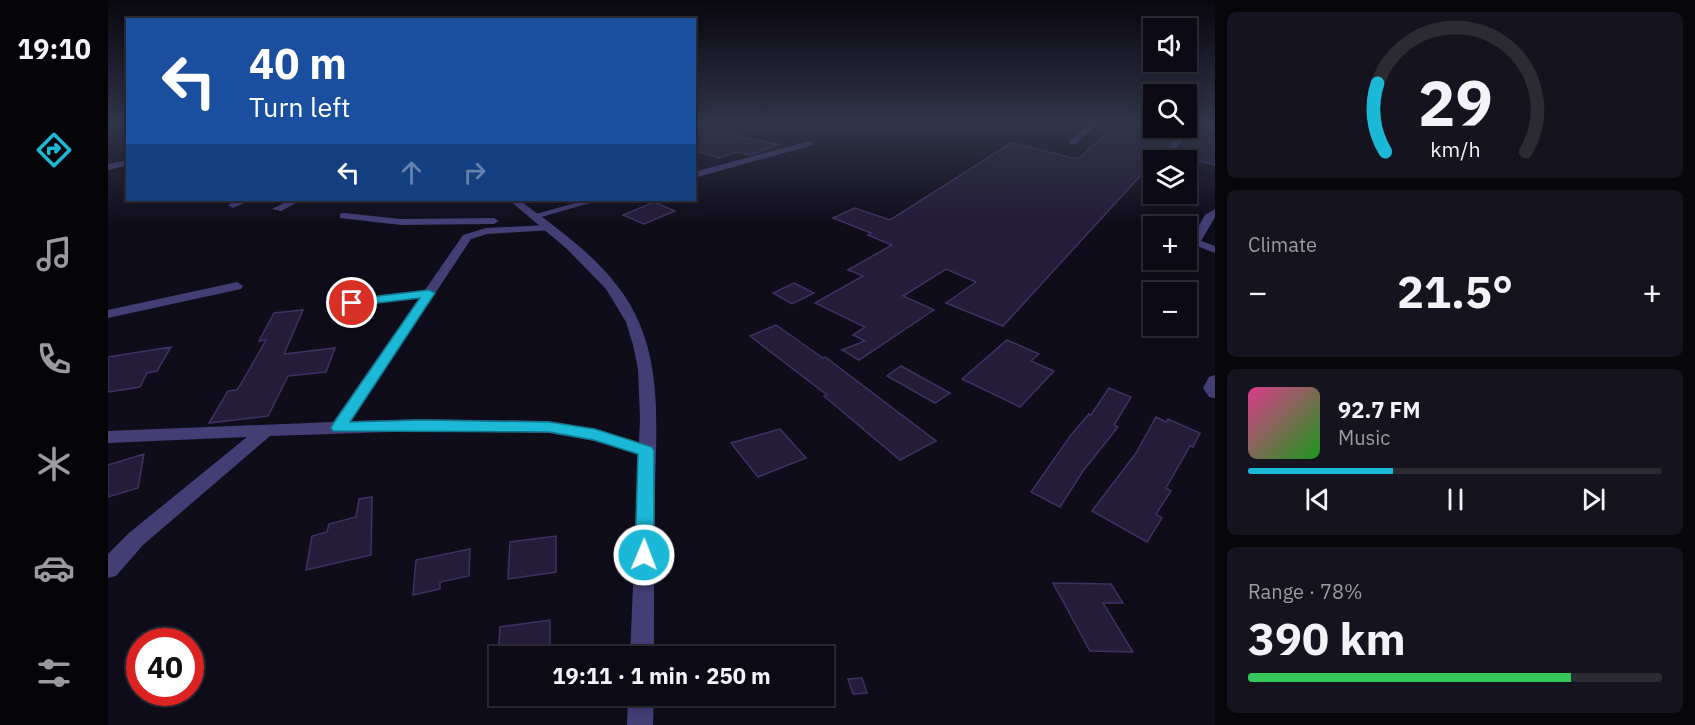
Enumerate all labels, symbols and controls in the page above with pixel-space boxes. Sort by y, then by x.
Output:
map controls [1143,18,1197,336]
button: sound [1143,18,1197,72]
text: 19:10 [17,31,91,66]
text: 40 m [249,36,347,91]
icon: left [150,42,228,120]
text: 29 [1418,62,1492,143]
button: search [1143,84,1197,138]
text: Turn left [249,89,350,124]
icon: directions [33,129,75,171]
text: km/h [1430,136,1480,164]
button: layers [1143,150,1197,204]
icon: left [332,156,365,189]
icon: ahead [395,156,428,189]
icon: right [458,156,491,189]
button: + [1143,216,1197,270]
text: Climate [1248,231,1317,258]
icon: music [33,233,75,275]
text: 21.5° [1397,262,1513,320]
text: − [1248,270,1268,313]
text: + [1642,270,1662,313]
pin [326,277,377,328]
button: − [1143,282,1197,336]
icon: arrive [335,286,368,319]
icon: phone [33,338,75,380]
text: 92.7 FM [1338,395,1421,424]
text: Music [1338,424,1390,451]
icon: climate [33,443,75,485]
icon: previous [1301,483,1334,516]
icon: pause [1439,483,1472,516]
icon: next [1577,483,1610,516]
position arrow [612,523,676,587]
icon: car [33,547,75,589]
text: Range · 78% [1248,578,1363,605]
text: 390 km [1248,609,1406,667]
speed limit sign: 40 [126,628,204,706]
icon: filters [33,652,75,694]
text: 19:11 · 1 min · 250 m [552,661,771,690]

